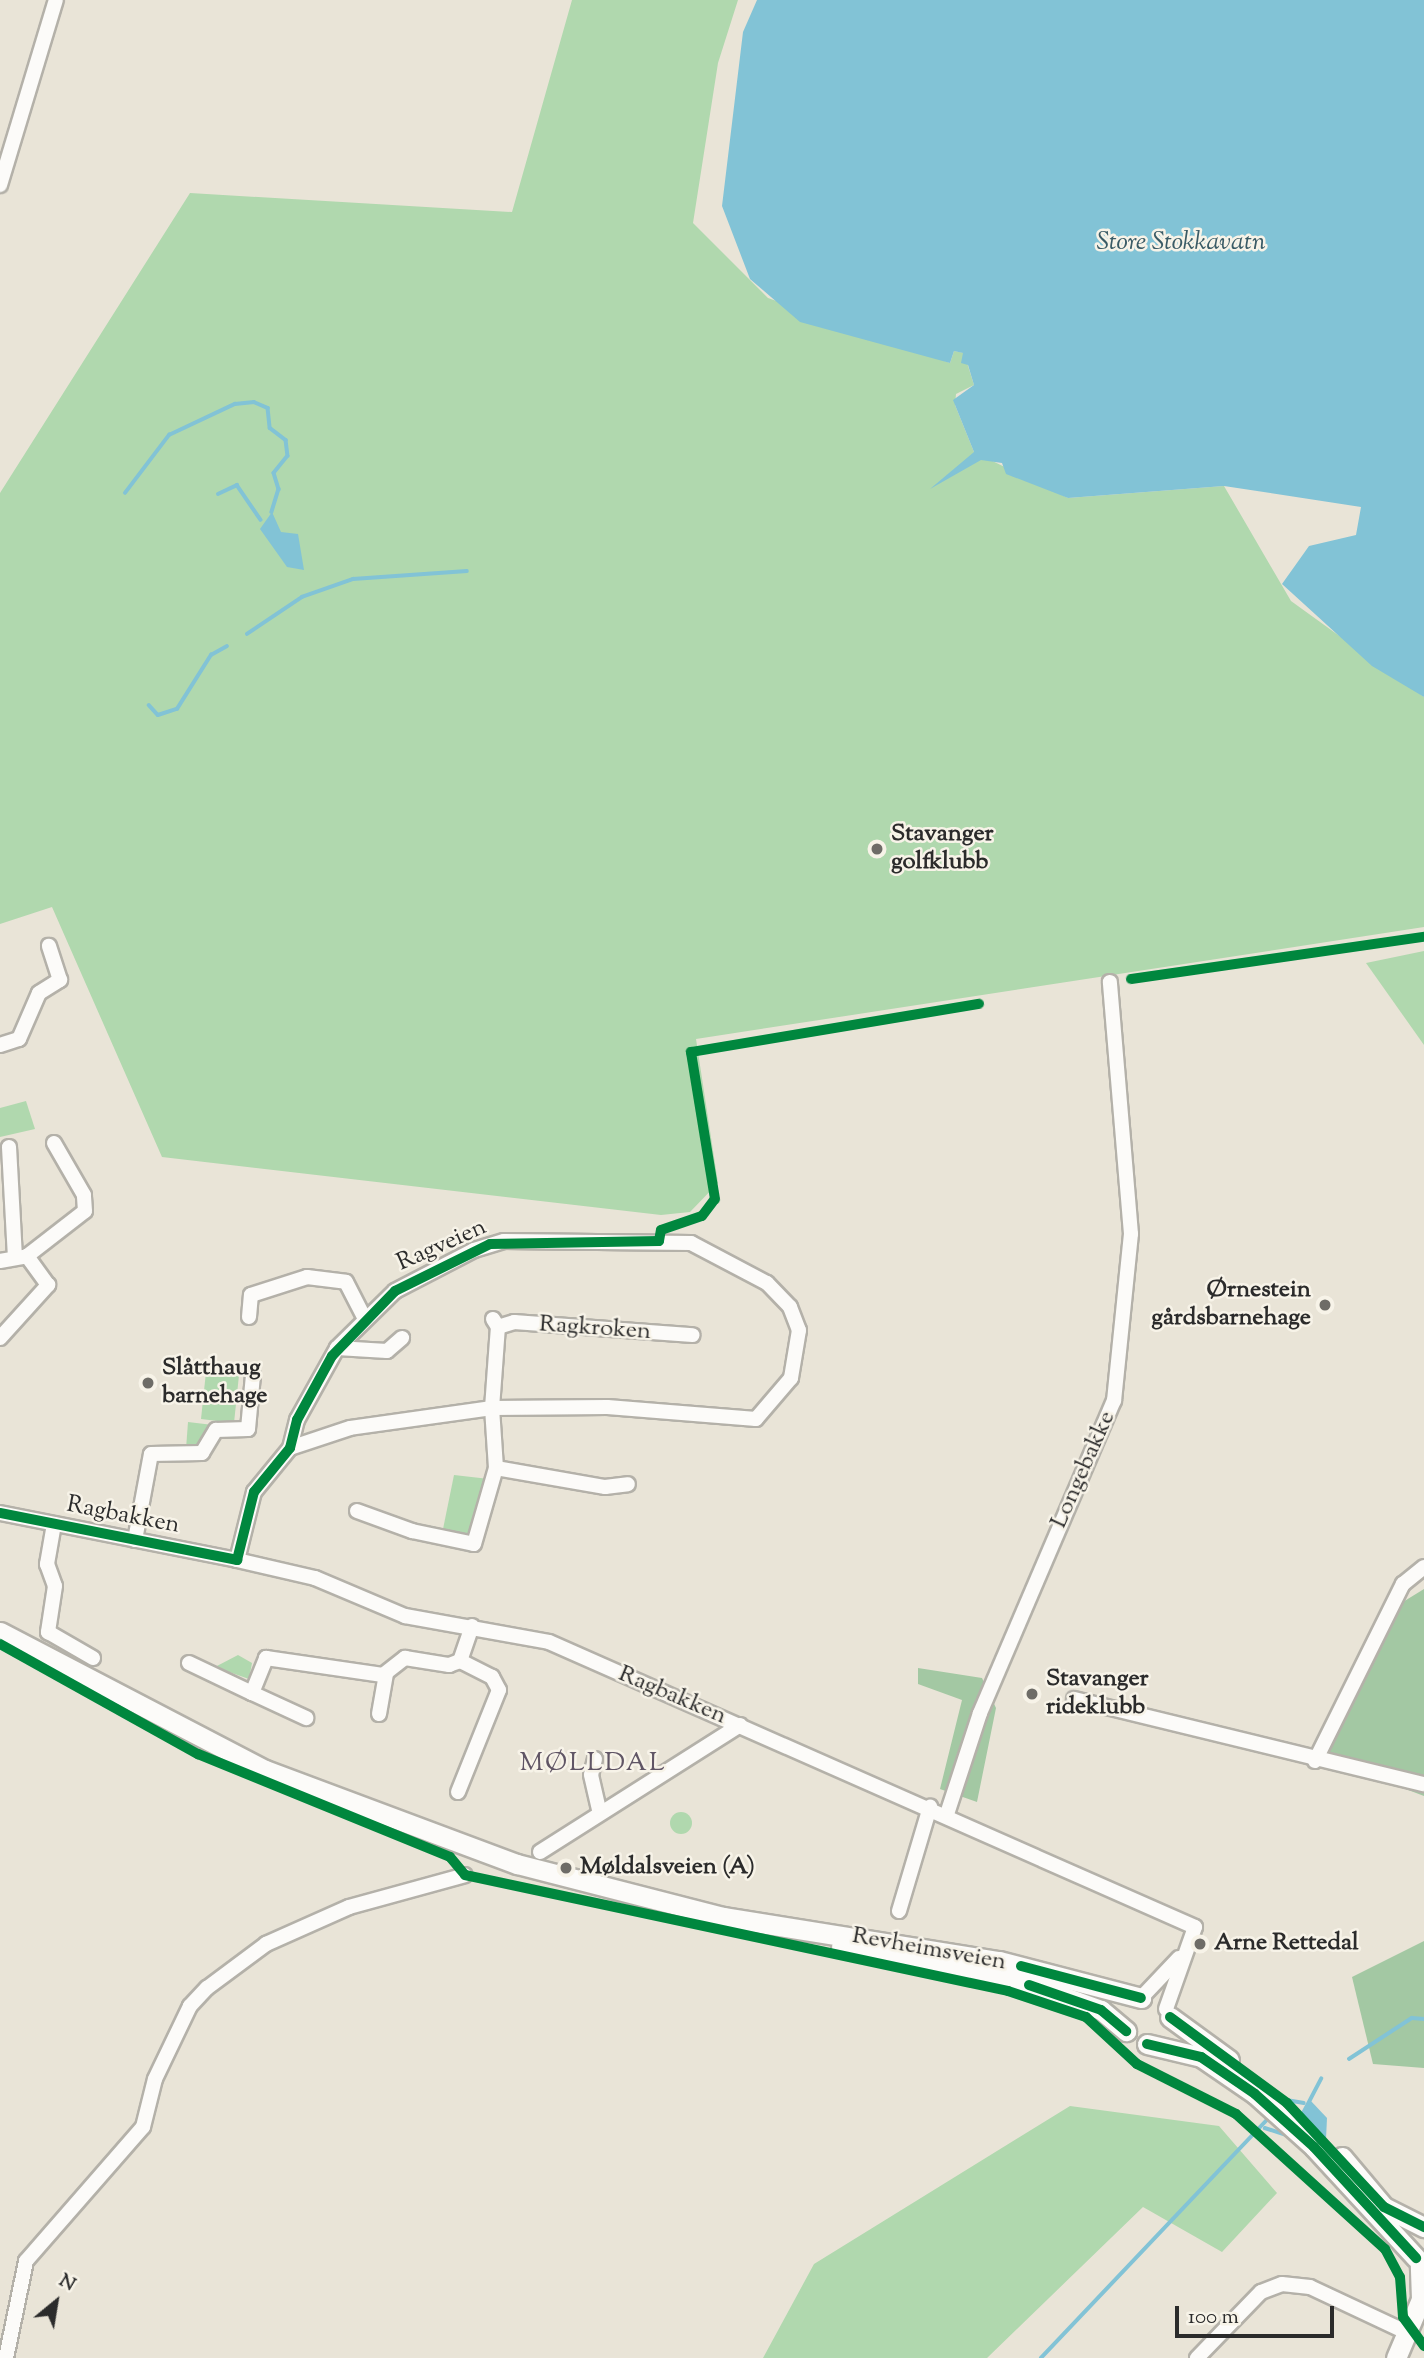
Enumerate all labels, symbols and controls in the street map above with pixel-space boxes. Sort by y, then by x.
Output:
water label: Store Stokkavatn [1096,227,1266,259]
place label: Stavanger golfklubb [891,821,994,877]
marker: Stavanger golfklubb [869,841,885,857]
street label: Ragveien [393,1214,491,1278]
place label: Ørnestein gårdsbarnehage [1151,1277,1311,1333]
marker: Ørnestein gårdsbarnehage [1317,1297,1333,1313]
street label: Ragkroken [538,1311,652,1347]
place label: Slåtthaug barnehage [162,1355,267,1411]
marker: Slåtthaug barnehage [140,1375,156,1391]
street label: Longebakke [1045,1407,1123,1533]
street label: Ragbakken [64,1491,182,1541]
street label: Ragbakken [614,1660,730,1732]
place label: Stavanger rideklubb [1046,1666,1149,1722]
marker: Stavanger rideklubb [1024,1686,1040,1702]
district label: MØLLDAL [520,1748,666,1780]
place label: Møldalsveien (A) [580,1854,755,1882]
marker: Møldalsveien (A) [558,1860,574,1876]
street label: Revheimsveien [850,1922,1008,1978]
place label: Arne Rettedal [1214,1930,1359,1958]
marker: Arne Rettedal [1192,1936,1208,1952]
north arrow [21,2267,91,2337]
text: N [53,2268,80,2299]
scale bar [1179,2292,1338,2336]
text: 100 m [1188,2303,1239,2333]

